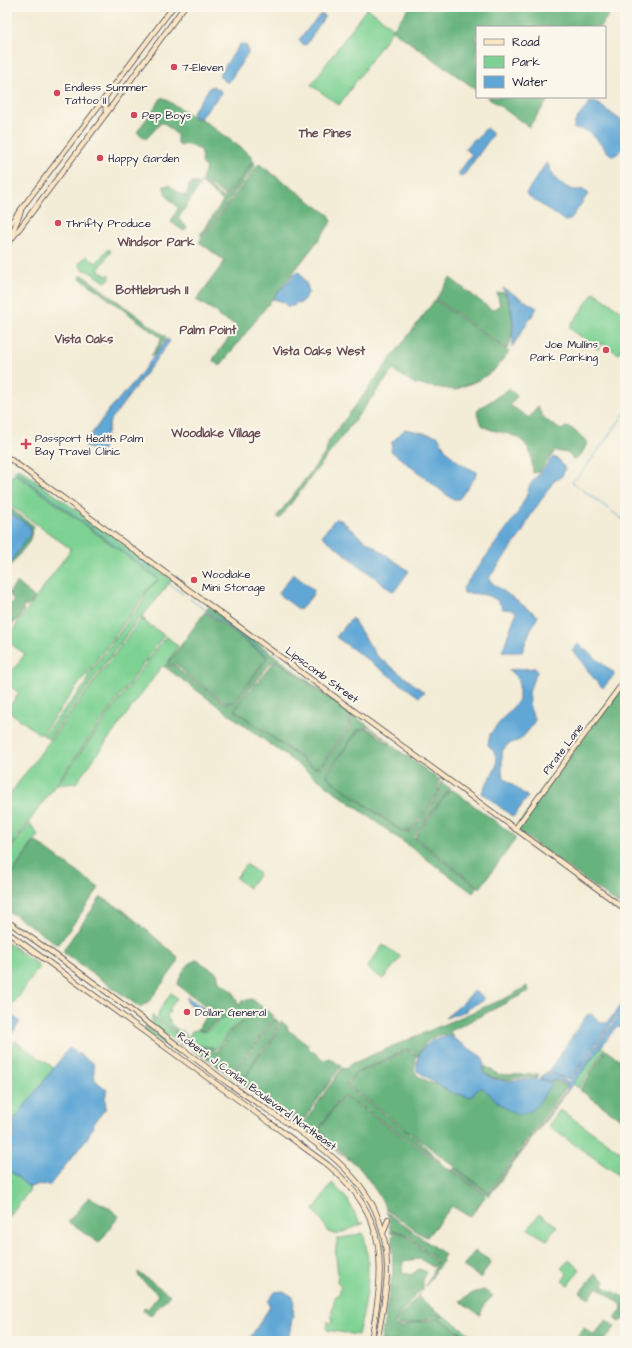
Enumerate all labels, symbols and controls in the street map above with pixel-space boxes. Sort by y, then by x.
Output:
legend [476,26,606,98]
text: Road [512,34,540,51]
text: Park [512,54,540,71]
place label: 7-Eleven [182,60,224,75]
marker: 7-Eleven [169,62,179,72]
text: Water [512,74,548,91]
place label: Endless Summer Tattoo II [65,80,148,108]
marker: Endless Summer Tattoo II [52,88,62,98]
place label: Pep Boys [142,108,192,124]
marker: Pep Boys [129,110,139,120]
district label: The Pines [298,125,351,142]
place label: Happy Garden [108,151,180,167]
marker: Happy Garden [95,153,105,163]
place label: Thrifty Produce [66,216,151,232]
marker: Thrifty Produce [53,218,63,228]
district label: Windsor Park [116,234,195,251]
district label: Bottlebrush II [115,282,189,299]
district label: Palm Point [180,322,237,339]
district label: Vista Oaks [54,331,113,348]
place label: Joe Mullins Park Parking [530,337,598,366]
district label: Vista Oaks West [272,343,365,360]
marker: Joe Mullins Park Parking [601,345,611,355]
district label: Woodlake Village [170,425,261,444]
place label: Passport Health Palm Bay Travel Clinic [35,431,143,460]
marker: Passport Health Palm Bay Travel Clinic [20,438,32,450]
place label: Woodlake Mini Storage [202,567,265,596]
marker: Woodlake Mini Storage [189,575,199,585]
street label: Lipscomb Street [282,643,362,707]
street label: Pirate Lane [539,721,587,777]
place label: Dollar General [195,1005,267,1020]
marker: Dollar General [182,1007,192,1017]
street label: Robert J Conlan Boulevard Northeast [174,1028,340,1154]

